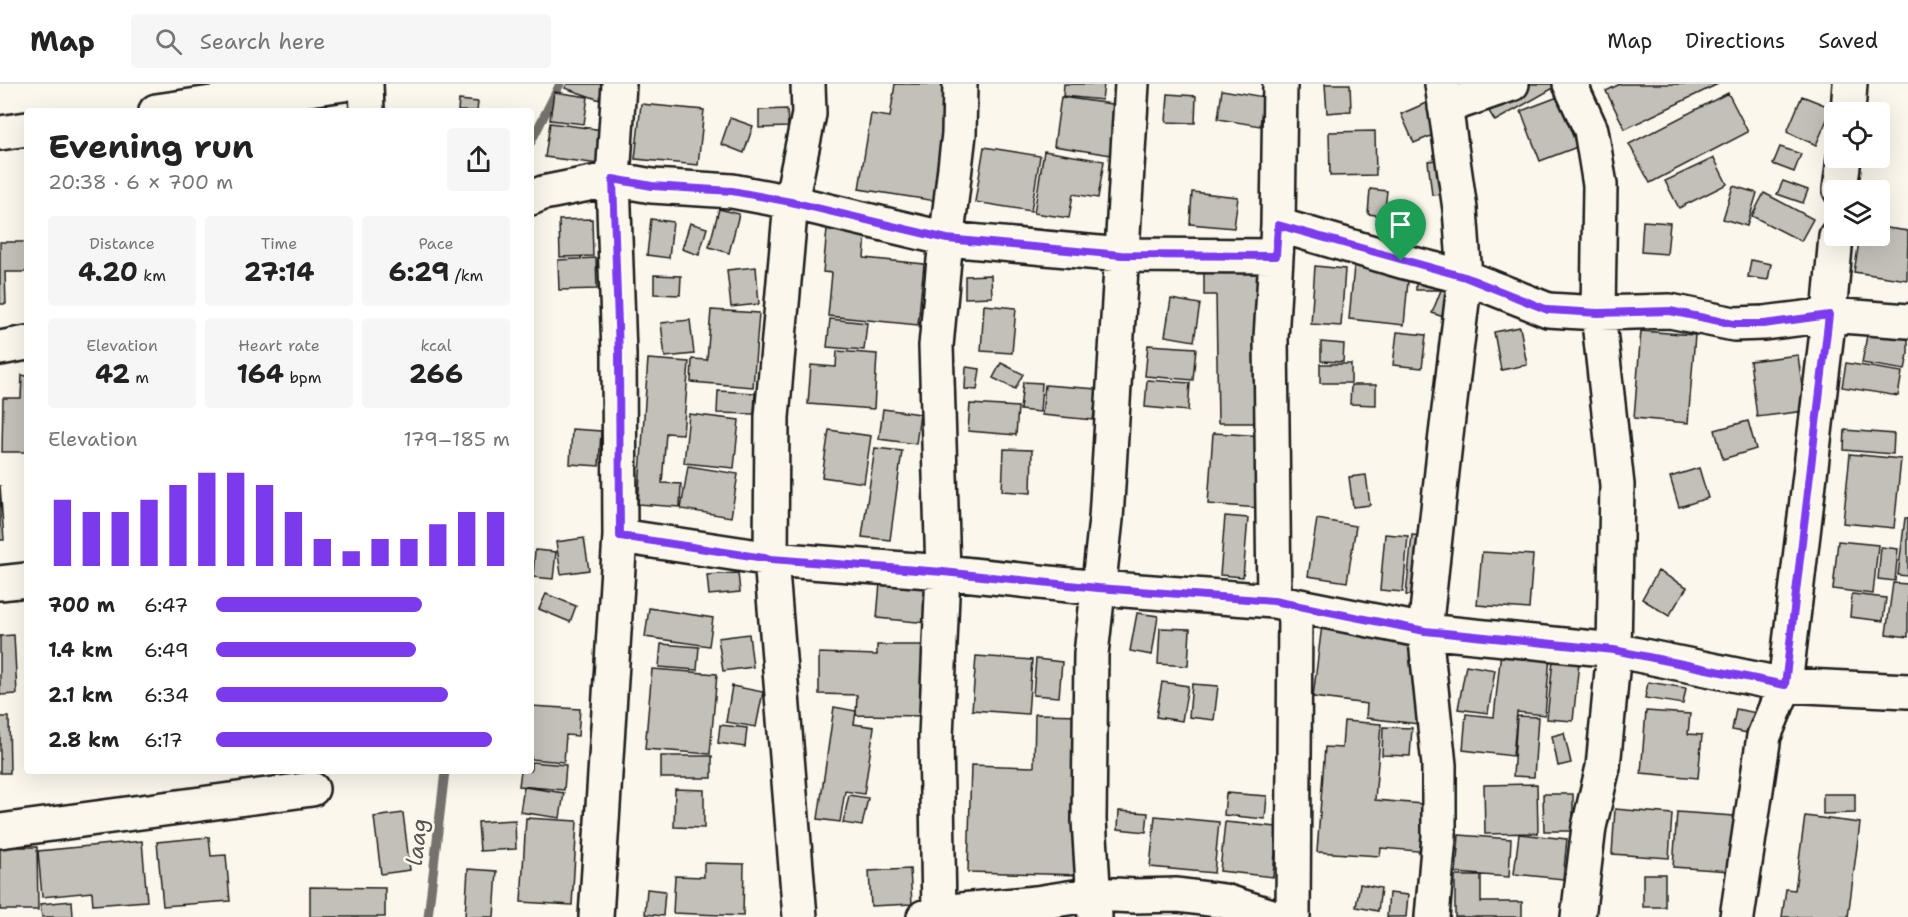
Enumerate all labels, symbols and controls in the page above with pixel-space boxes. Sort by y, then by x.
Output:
search box [131,14,551,68]
text: Map [30,22,95,60]
icon: search [152,25,185,58]
text: Search here [200,27,325,56]
text: Map [1607,27,1652,55]
text: Directions [1685,27,1785,55]
text: Saved [1818,27,1878,55]
map controls [1824,102,1890,246]
button: locate [1824,102,1890,168]
text: Evening run [48,124,254,169]
button: share [447,128,510,191]
text: 20:38 · 6 × 700 m [48,169,233,195]
button: layers [1824,180,1890,246]
pin [1375,199,1426,261]
icon: arrive [1384,208,1417,241]
text: Distance [89,233,155,254]
text: Time [261,233,297,254]
text: Pace [418,233,454,254]
text: 4.20 [78,254,138,289]
text: 27:14 [244,254,314,289]
text: 6:29 [389,254,449,289]
text: km [138,265,166,286]
text: /km [449,265,483,286]
text: Elevation [86,335,158,356]
text: Heart rate [238,335,320,356]
text: kcal [420,335,452,356]
text: 42 [95,356,130,391]
text: 164 [236,356,284,391]
text: 266 [409,356,463,391]
text: m [130,367,149,388]
text: bpm [284,367,322,388]
text: Elevation [48,426,138,452]
text: 179–185 m [404,426,510,452]
text: 700 m [48,592,115,618]
text: 6:47 [144,592,188,618]
text: 1.4 km [48,637,113,663]
text: 6:49 [144,637,189,663]
text: 2.1 km [48,682,113,708]
text: 6:34 [144,682,189,708]
text: 2.8 km [48,727,119,753]
text: 6:17 [144,727,183,753]
water label: laag [400,817,434,867]

